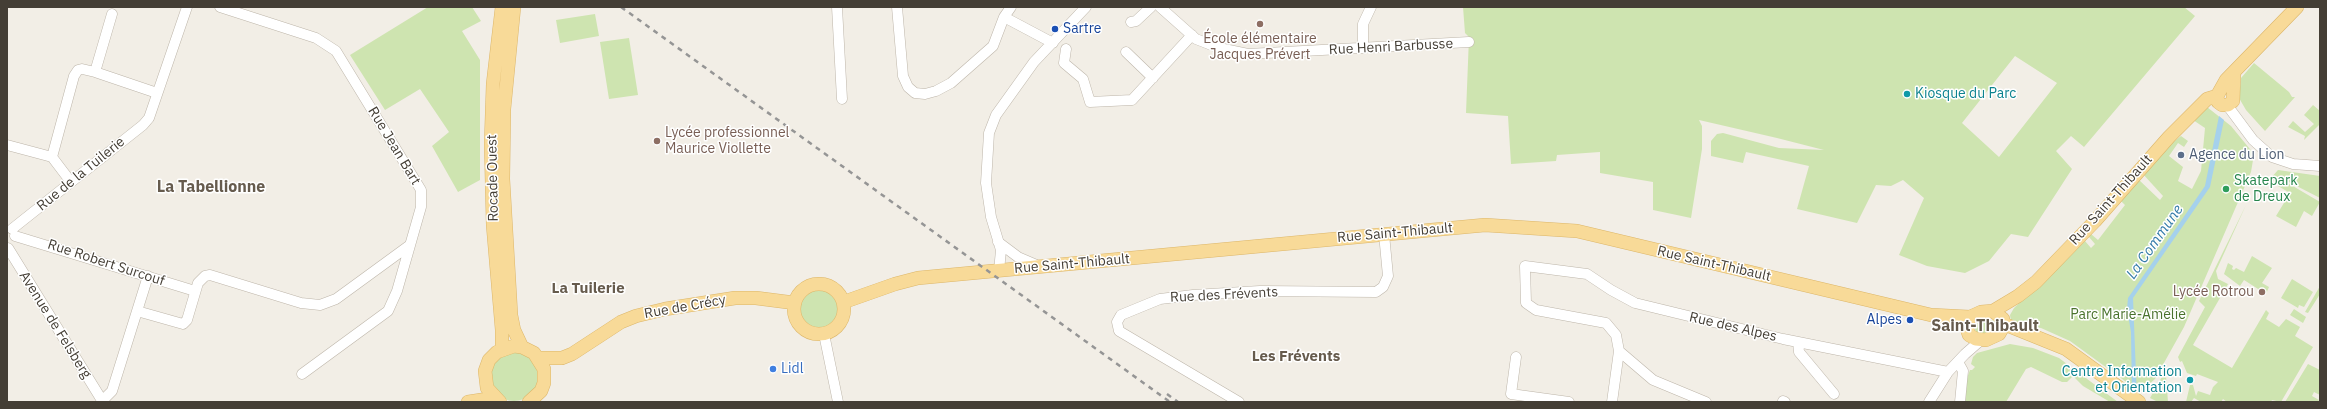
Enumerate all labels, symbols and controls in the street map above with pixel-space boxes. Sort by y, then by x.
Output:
marker: École élémentaire Jacques Prévert [1255,19,1265,29]
place label: Sartre [1063,21,1101,37]
marker: Sartre [1050,24,1060,34]
place label: École élémentaire Jacques Prévert [1203,31,1317,64]
street label: Rue Henri Barbusse [1328,35,1454,59]
place label: Kiosque du Parc [1915,86,2016,102]
marker: Kiosque du Parc [1902,89,1912,99]
street label: Rue Jean Bart [364,104,424,188]
place label: Lycée professionnel Maurice Viollette [665,125,789,158]
street label: Rue de la Tuilerie [34,133,128,215]
street label: Rocade Ouest [484,134,502,222]
marker: Lycée professionnel Maurice Viollette [652,136,662,146]
place label: Agence du Lion [2189,147,2285,163]
marker: Agence du Lion [2176,150,2186,160]
street label: Rue Saint-Thibault [2066,151,2156,249]
place label: Skatepark de Dreux [2234,173,2298,206]
district label: La Tabellionne [157,177,265,197]
marker: Skatepark de Dreux [2221,184,2231,194]
water label: La Commune [2123,201,2187,283]
street label: Rue Saint-Thibault [1336,220,1454,246]
street label: Rue Robert Surcouf [45,236,167,290]
street label: Rue Saint-Thibault [1656,243,1772,285]
street label: Rue Saint-Thibault [1013,251,1131,277]
street label: Avenue de Felsberg [15,268,95,382]
district label: La Tuilerie [551,280,625,298]
street label: Rue des Frévents [1170,284,1278,306]
place label: Lycée Rotrou [2173,284,2254,300]
marker: Lycée Rotrou [2257,287,2267,297]
street label: Rue de Crécy [643,292,727,322]
park label: Parc Marie-Amélie [2070,307,2186,323]
street label: Rue des Alpes [1688,309,1778,345]
place label: Alpes [1867,312,1902,328]
marker: Alpes [1905,315,1915,325]
district label: Saint-Thibault [1931,316,2039,336]
district label: Les Frévents [1252,348,1340,366]
place label: Lidl [781,361,803,377]
marker: Lidl [768,364,778,374]
place label: Centre Information et Orientation [2062,364,2182,396]
marker: Centre Information et Orientation [2185,375,2195,385]

